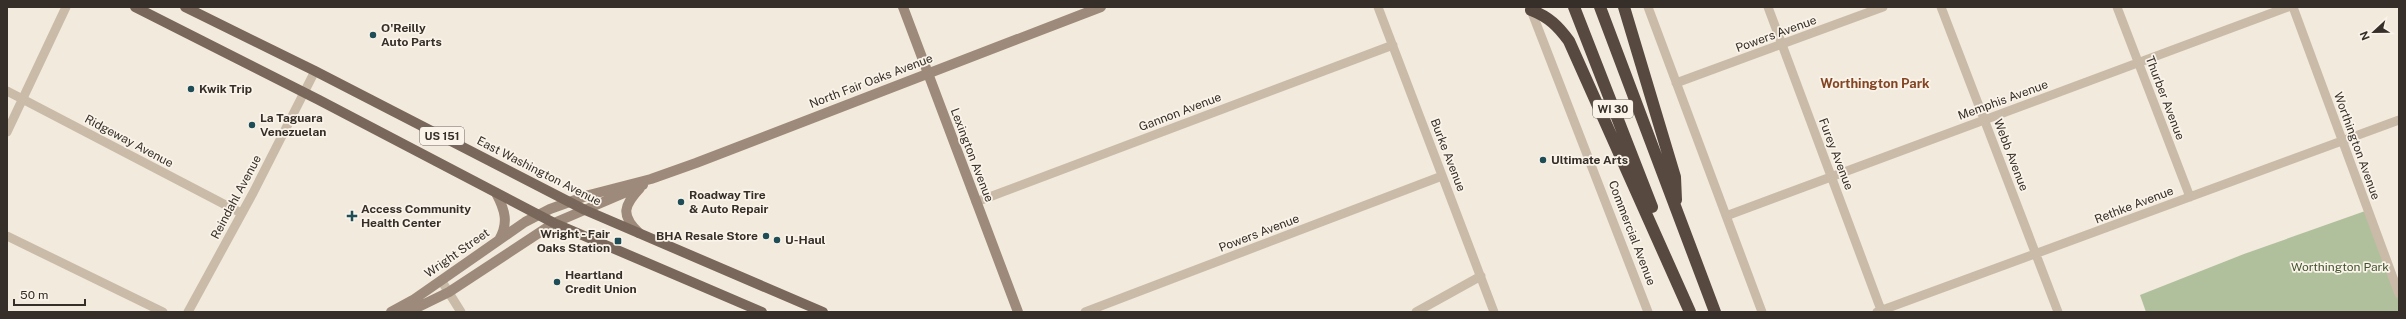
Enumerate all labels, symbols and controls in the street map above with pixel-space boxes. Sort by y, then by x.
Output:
north arrow [2354,12,2394,52]
street label: Powers Avenue [1734,13,1819,55]
place label: O'Reilly Auto Parts [381,21,442,49]
marker: O'Reilly Auto Parts [368,30,378,40]
text: N [2358,30,2372,42]
street label: North Fair Oaks Avenue [807,51,935,111]
street label: Thurber Avenue [2143,54,2187,142]
district label: Worthington Park [1820,76,1930,91]
street label: Memphis Avenue [1956,77,2050,123]
place label: Kwik Trip [199,82,252,96]
marker: Kwik Trip [186,84,196,94]
street label: Gannon Avenue [1137,90,1223,134]
street label: Worthington Avenue [2331,90,2383,202]
road number: WI 30 [1593,100,1633,118]
street label: Lexington Avenue [948,106,996,204]
place label: La Taguara Venezuelan [260,111,326,139]
street label: Ridgeway Avenue [82,112,176,170]
street label: Furey Avenue [1816,116,1856,192]
street label: Burke Avenue [1428,117,1468,194]
street label: Webb Avenue [1991,117,2031,193]
marker: La Taguara Venezuelan [247,120,257,130]
road number: US 151 [420,127,464,145]
street label: East Washington Avenue [475,134,604,209]
street label: Reindahl Avenue [208,152,264,241]
place label: Ultimate Arts [1551,153,1628,167]
marker: Ultimate Arts [1538,155,1548,165]
street label: Commercial Avenue [1606,179,1658,288]
street label: Rethke Avenue [2093,183,2176,226]
place label: Roadway Tire & Auto Repair [689,188,769,216]
marker: Roadway Tire & Auto Repair [676,197,686,207]
place label: Access Community Health Center [361,202,471,230]
marker: Access Community Health Center [346,210,358,222]
street label: Powers Avenue [1217,211,1301,255]
street label: Wright Street [422,225,492,280]
place label: Wright - Fair Oaks Station [537,227,610,255]
place label: BHA Resale Store [656,229,758,243]
marker: BHA Resale Store [761,231,771,241]
place label: U-Haul [785,233,826,247]
marker: U-Haul [772,235,782,245]
marker: Wright - Fair Oaks Station [613,236,623,246]
park label: Worthington Park [2291,260,2389,274]
place label: Heartland Credit Union [565,268,637,296]
marker: Heartland Credit Union [552,277,562,287]
scale bar [14,281,85,307]
text: 50 m [20,288,48,302]

